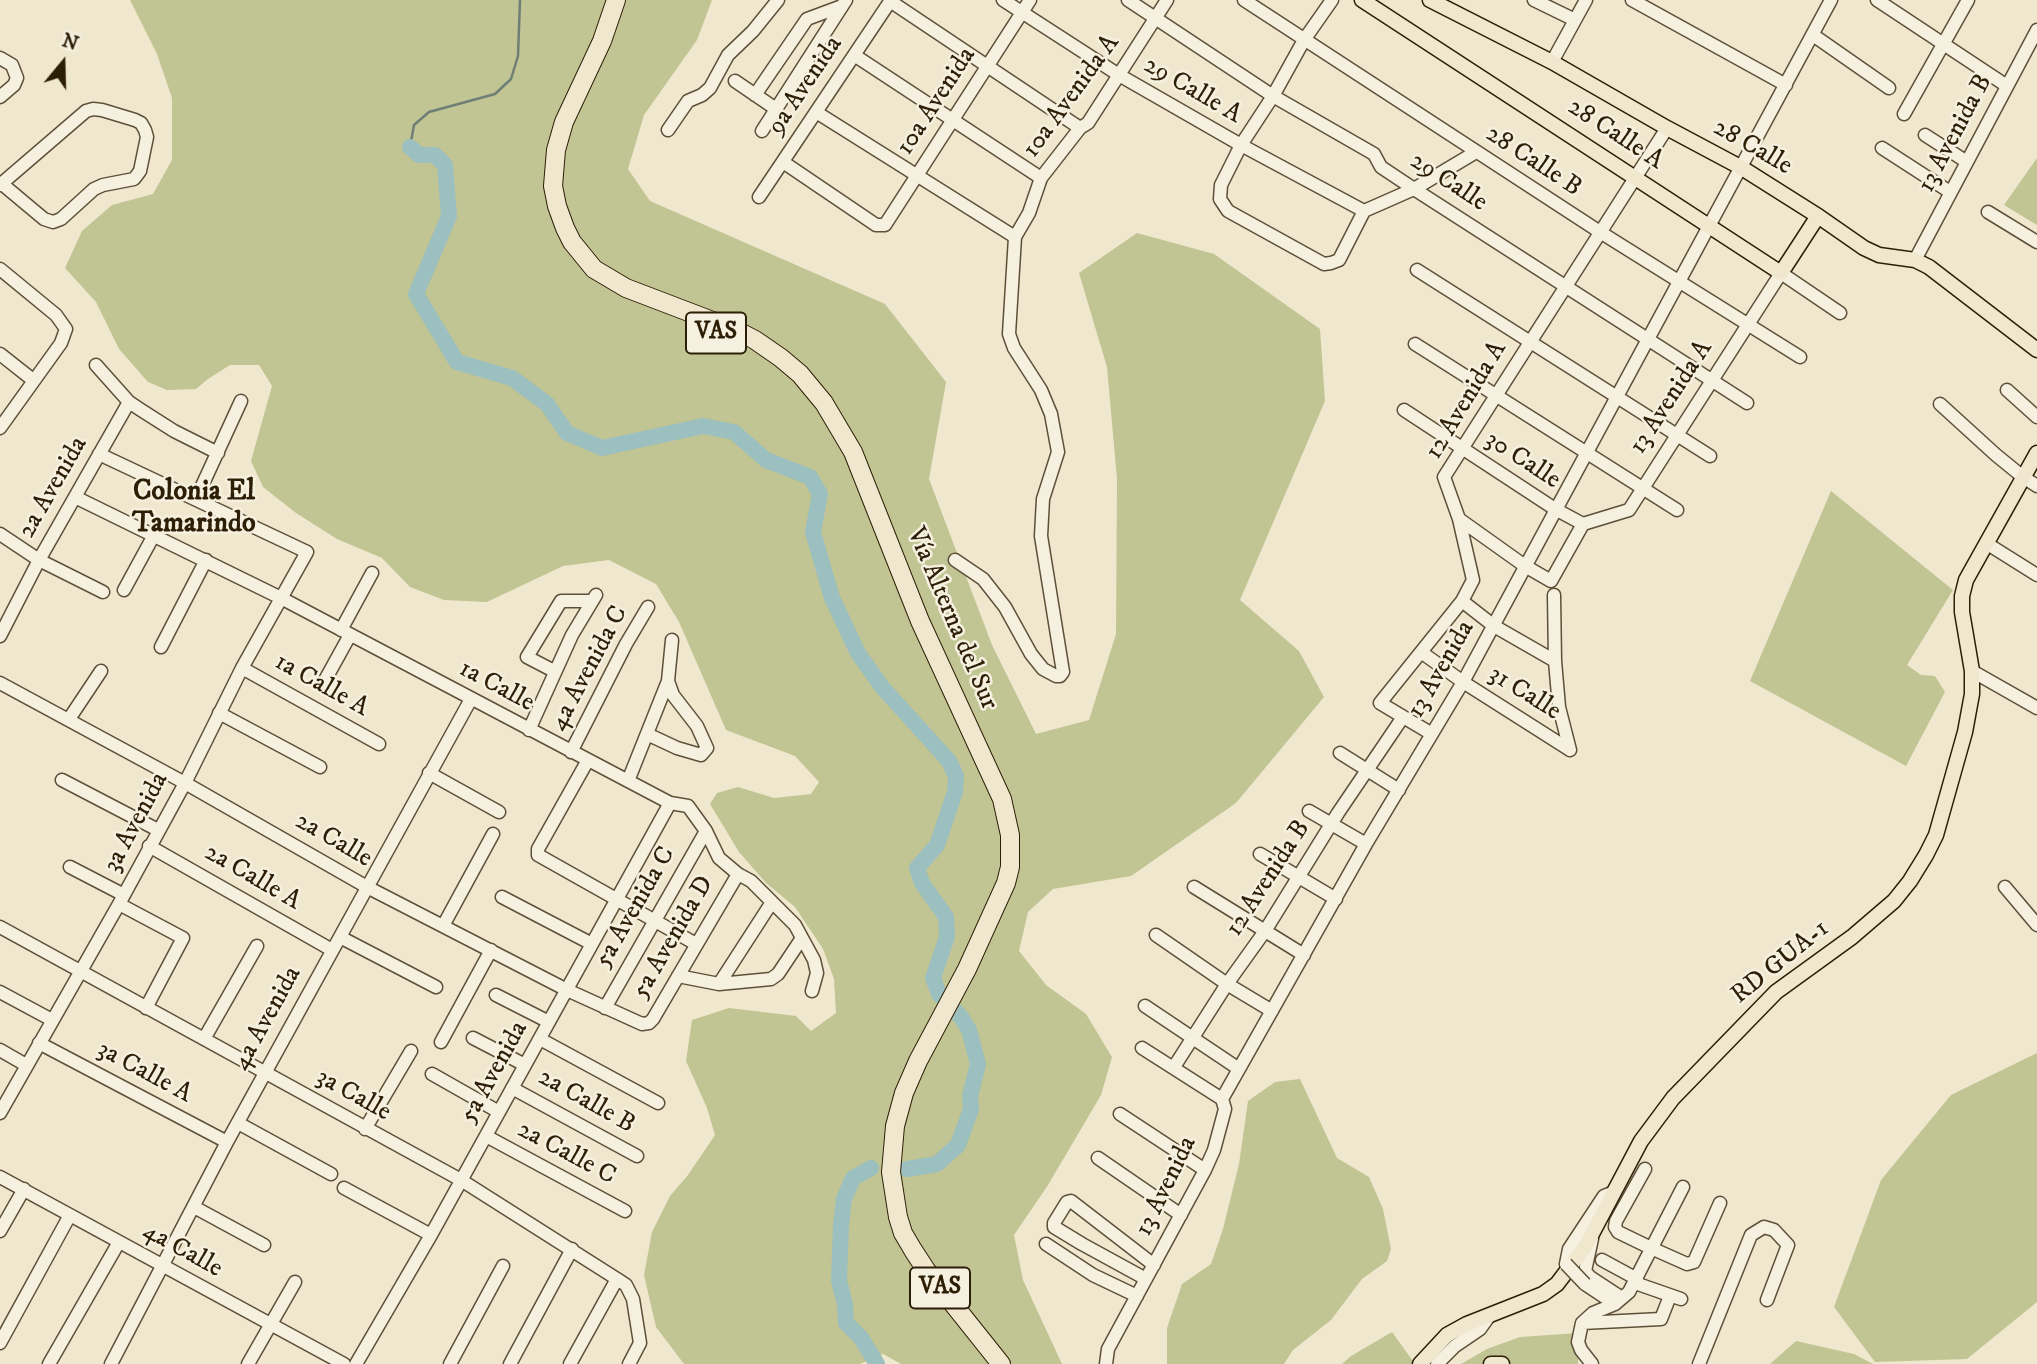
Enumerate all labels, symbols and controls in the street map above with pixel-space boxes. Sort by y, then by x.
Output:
north arrow [28,28,98,98]
text: N [59,29,81,56]
street label: 10a Avenida A [1017,29,1127,165]
street label: 9a Avenida [762,31,850,141]
street label: 10a Avenida [891,42,983,162]
street label: 29 Calle A [1137,50,1247,132]
street label: 13 Avenida B [1912,70,2000,198]
street label: 28 Calle A [1561,92,1669,178]
street label: 28 Calle [1707,113,1797,183]
street label: 28 Calle B [1479,120,1587,204]
street label: 29 Calle [1403,147,1493,219]
road number: VAS [686,312,746,354]
street label: 13 Avenida A [1624,335,1720,461]
street label: 12 Avenida A [1420,336,1514,466]
street label: 30 Calle [1478,425,1566,497]
street label: 2a Avenida [13,432,95,544]
district label: Colonia El Tamarindo [132,476,256,542]
street label: Vía Alterna del Sur [898,523,1004,715]
street label: 4a Avenida C [544,601,636,737]
street label: 13 Avenida [1402,616,1482,724]
street label: 1a Calle A [268,647,374,725]
street label: 1a Calle [453,654,539,720]
street label: 31 Calle [1482,660,1566,728]
street label: 3a Avenida [98,768,176,878]
street label: 2a Calle [289,806,377,876]
street label: 12 Avenida B [1220,815,1318,943]
street label: 2a Calle A [198,838,306,918]
street label: 5a Avenida C [589,842,683,974]
street label: 5a Avenida D [626,871,722,1005]
street label: RD GUA-1 [1726,914,1836,1012]
street label: 4a Avenida [227,962,309,1076]
street label: 5a Avenida [454,1016,536,1130]
street label: 3a Calle A [91,1035,197,1111]
street label: 3a Calle [310,1063,396,1129]
street label: 2a Calle B [532,1063,640,1141]
street label: 2a Calle C [511,1115,621,1193]
street label: 13 Avenida [1129,1132,1205,1242]
street label: 4a Calle [137,1216,227,1286]
road number: VAS [910,1268,970,1308]

